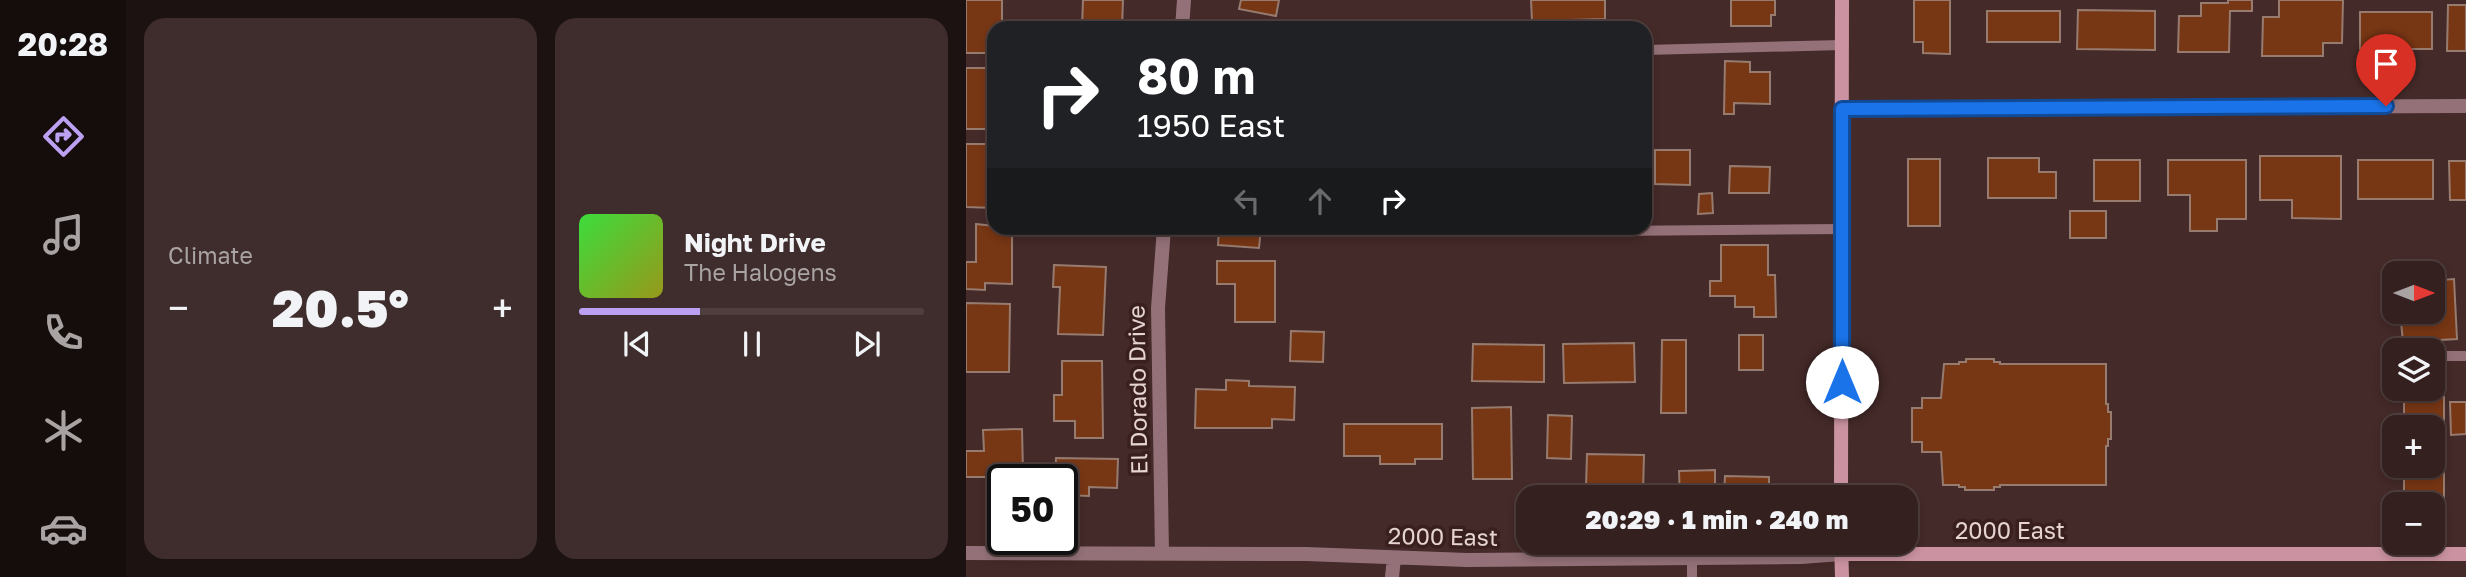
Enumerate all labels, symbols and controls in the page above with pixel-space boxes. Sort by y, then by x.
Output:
text: 20:28 [18,25,108,63]
pin [2356,34,2416,106]
icon: arrive [2367,45,2405,83]
text: 80 m [1137,46,1255,105]
icon: right [1022,49,1113,140]
text: 1950 East [1137,106,1285,144]
icon: directions [39,112,88,161]
icon: left [1228,182,1266,220]
icon: ahead [1301,182,1339,220]
icon: right [1374,182,1412,220]
icon: music [39,210,88,259]
text: Night Drive [684,227,826,258]
text: Climate [168,241,253,269]
text: The Halogens [684,258,837,286]
north arrow [2382,261,2445,324]
map controls [2382,261,2445,555]
text: 20.5° [272,276,409,338]
text: − [168,285,189,330]
text: + [492,285,513,330]
street label: El Dorado Drive [1122,305,1152,475]
icon: phone [39,308,88,357]
icon: previous [618,325,656,363]
icon: pause [733,325,771,363]
icon: next [848,325,886,363]
button: layers [2382,338,2445,401]
position arrow [1805,345,1879,419]
icon: climate [39,406,88,455]
button: + [2382,415,2445,478]
speed limit sign: 50 [987,464,1078,555]
button: − [2382,492,2445,555]
icon: car [39,504,88,553]
text: 20:29 · 1 min · 240 m [1586,504,1849,535]
street label: 2000 East [1955,516,2065,544]
street label: 2000 East [1388,521,1498,551]

